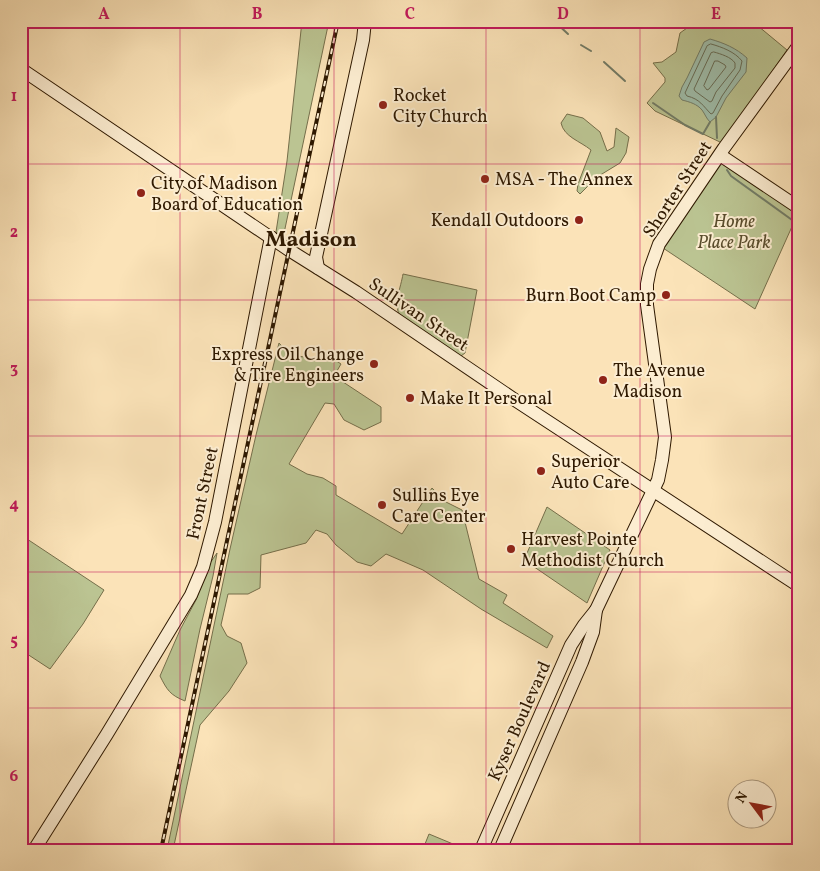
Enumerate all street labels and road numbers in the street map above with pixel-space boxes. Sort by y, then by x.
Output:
street label: Shorter Street [638,137,719,243]
street label: Sullivan Street [363,272,473,358]
street label: Front Street [181,444,226,542]
street label: Kyser Boulevard [483,658,558,786]

